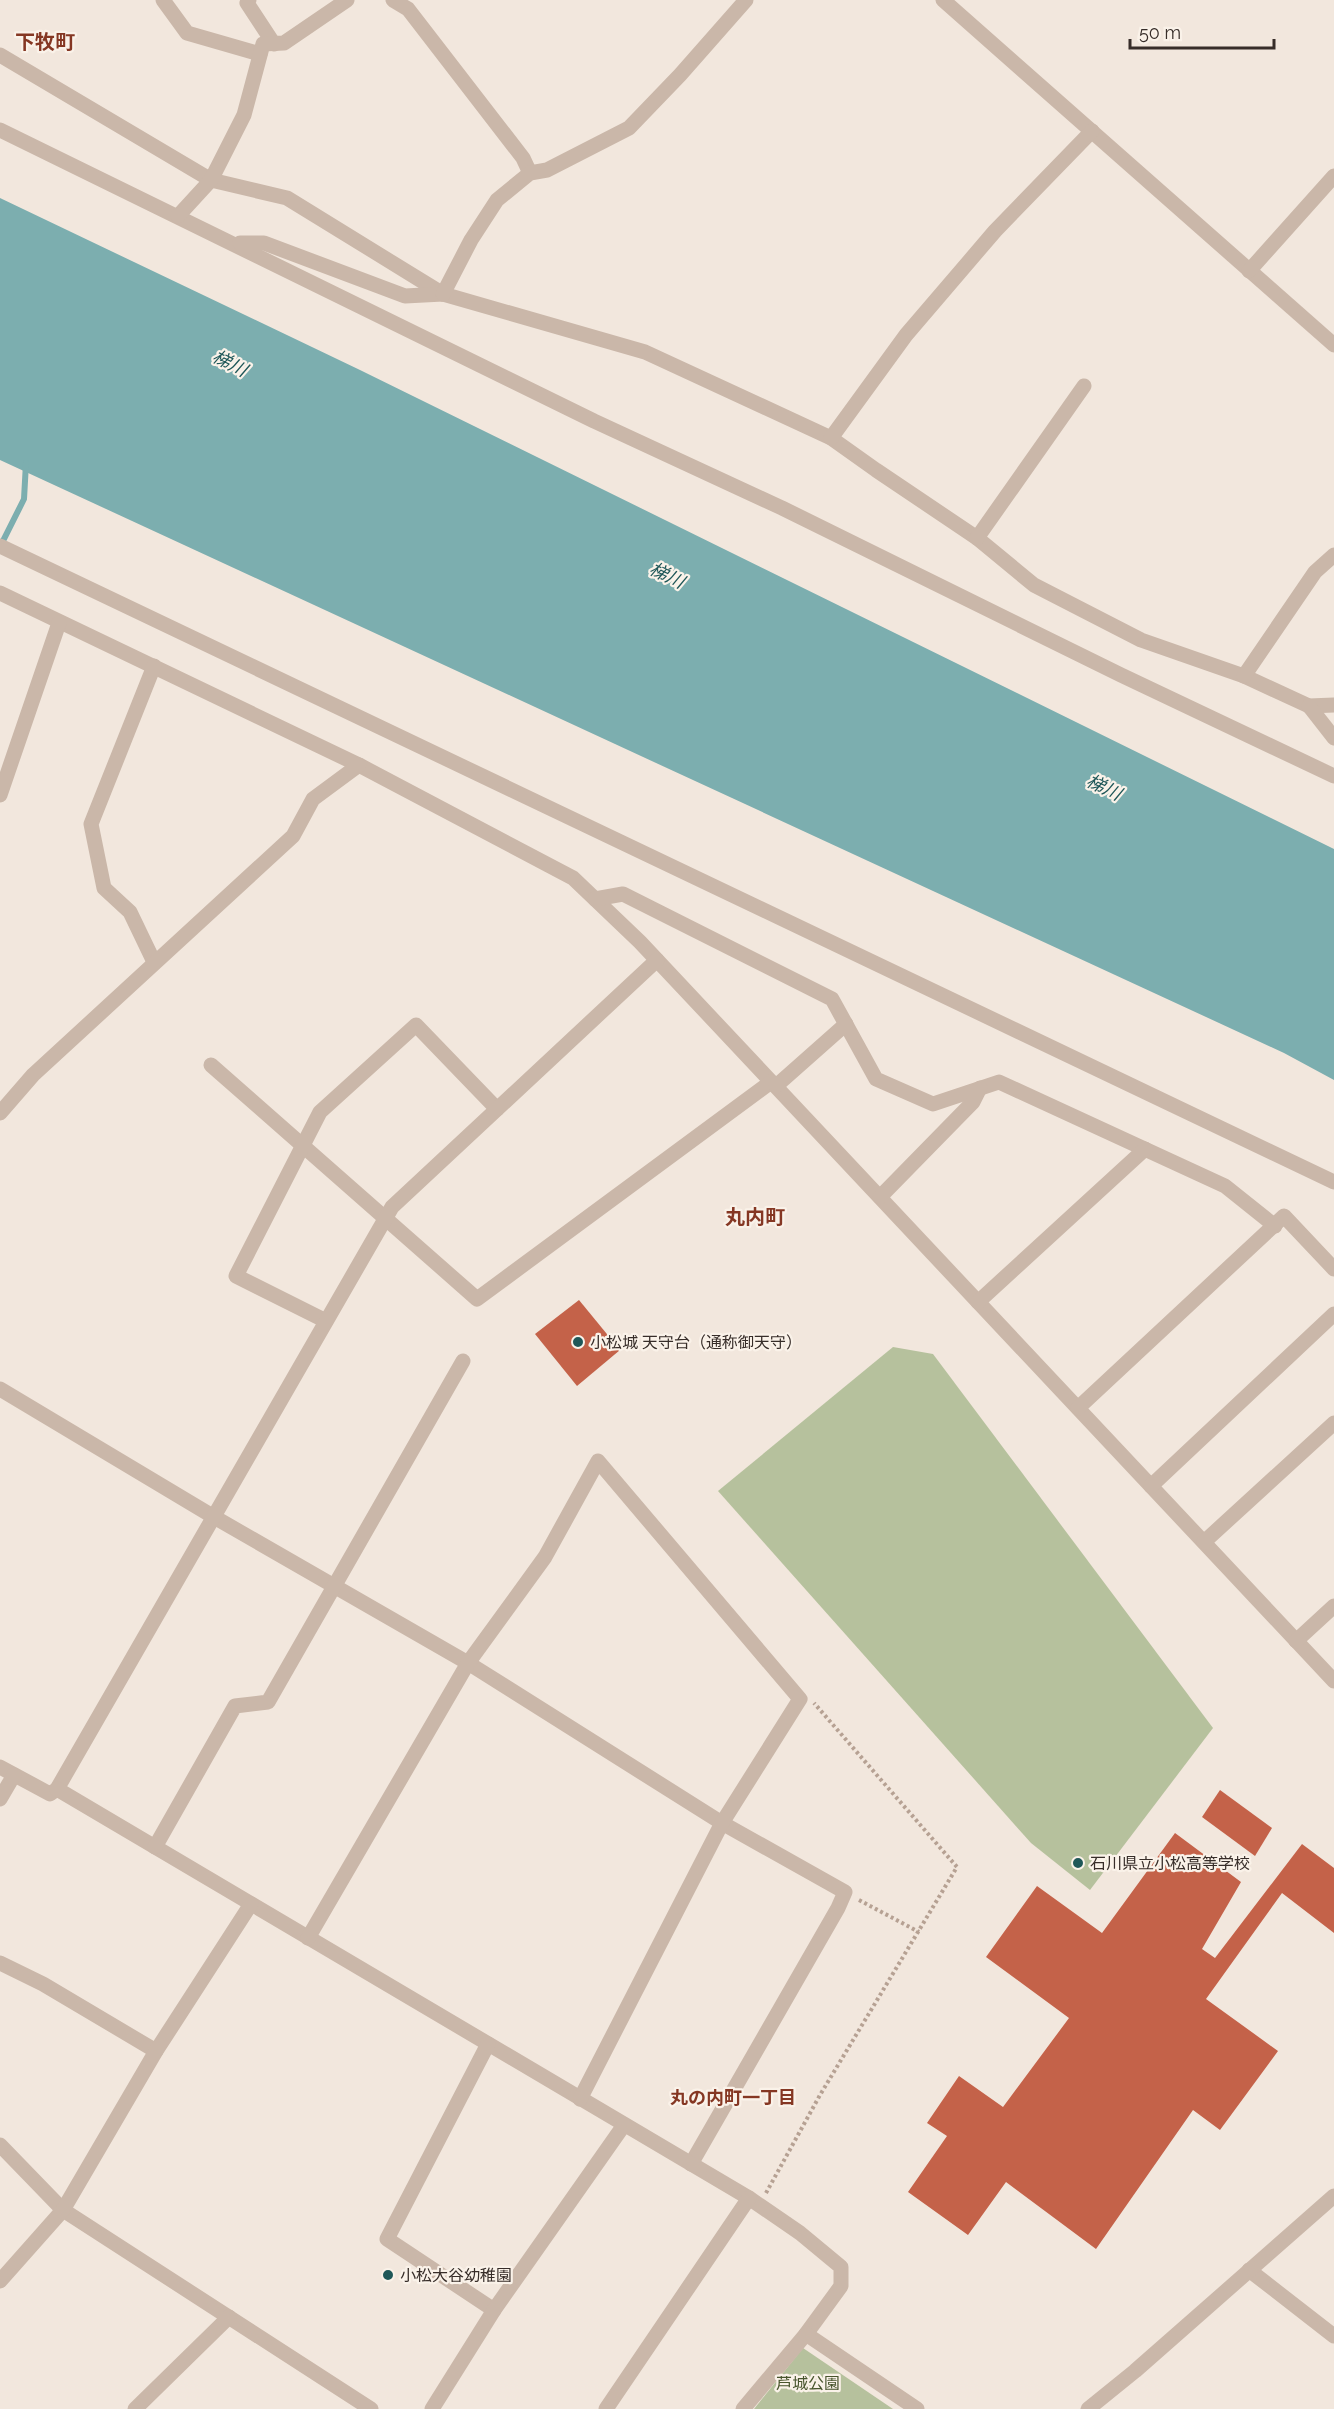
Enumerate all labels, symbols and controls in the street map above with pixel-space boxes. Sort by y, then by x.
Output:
scale bar [1130,12,1274,50]
text: 50 m [1139,22,1181,43]
district label: 下牧町 [15,30,75,54]
water label: 梯川 [209,345,253,381]
water label: 梯川 [646,558,690,593]
water label: 梯川 [1083,770,1127,805]
district label: 丸内町 [725,1205,785,1229]
place label: 小松城 天守台（通称御天守） [590,1333,802,1352]
marker: 小松城 天守台（通称御天守） [571,1335,585,1349]
place label: 石川県立小松高等学校 [1090,1854,1250,1873]
marker: 石川県立小松高等学校 [1071,1856,1085,1870]
district label: 丸の内町一丁目 [670,2087,796,2108]
place label: 小松大谷幼稚園 [400,2266,512,2285]
marker: 小松大谷幼稚園 [381,2268,395,2282]
park label: 芦城公園 [776,2374,840,2393]

